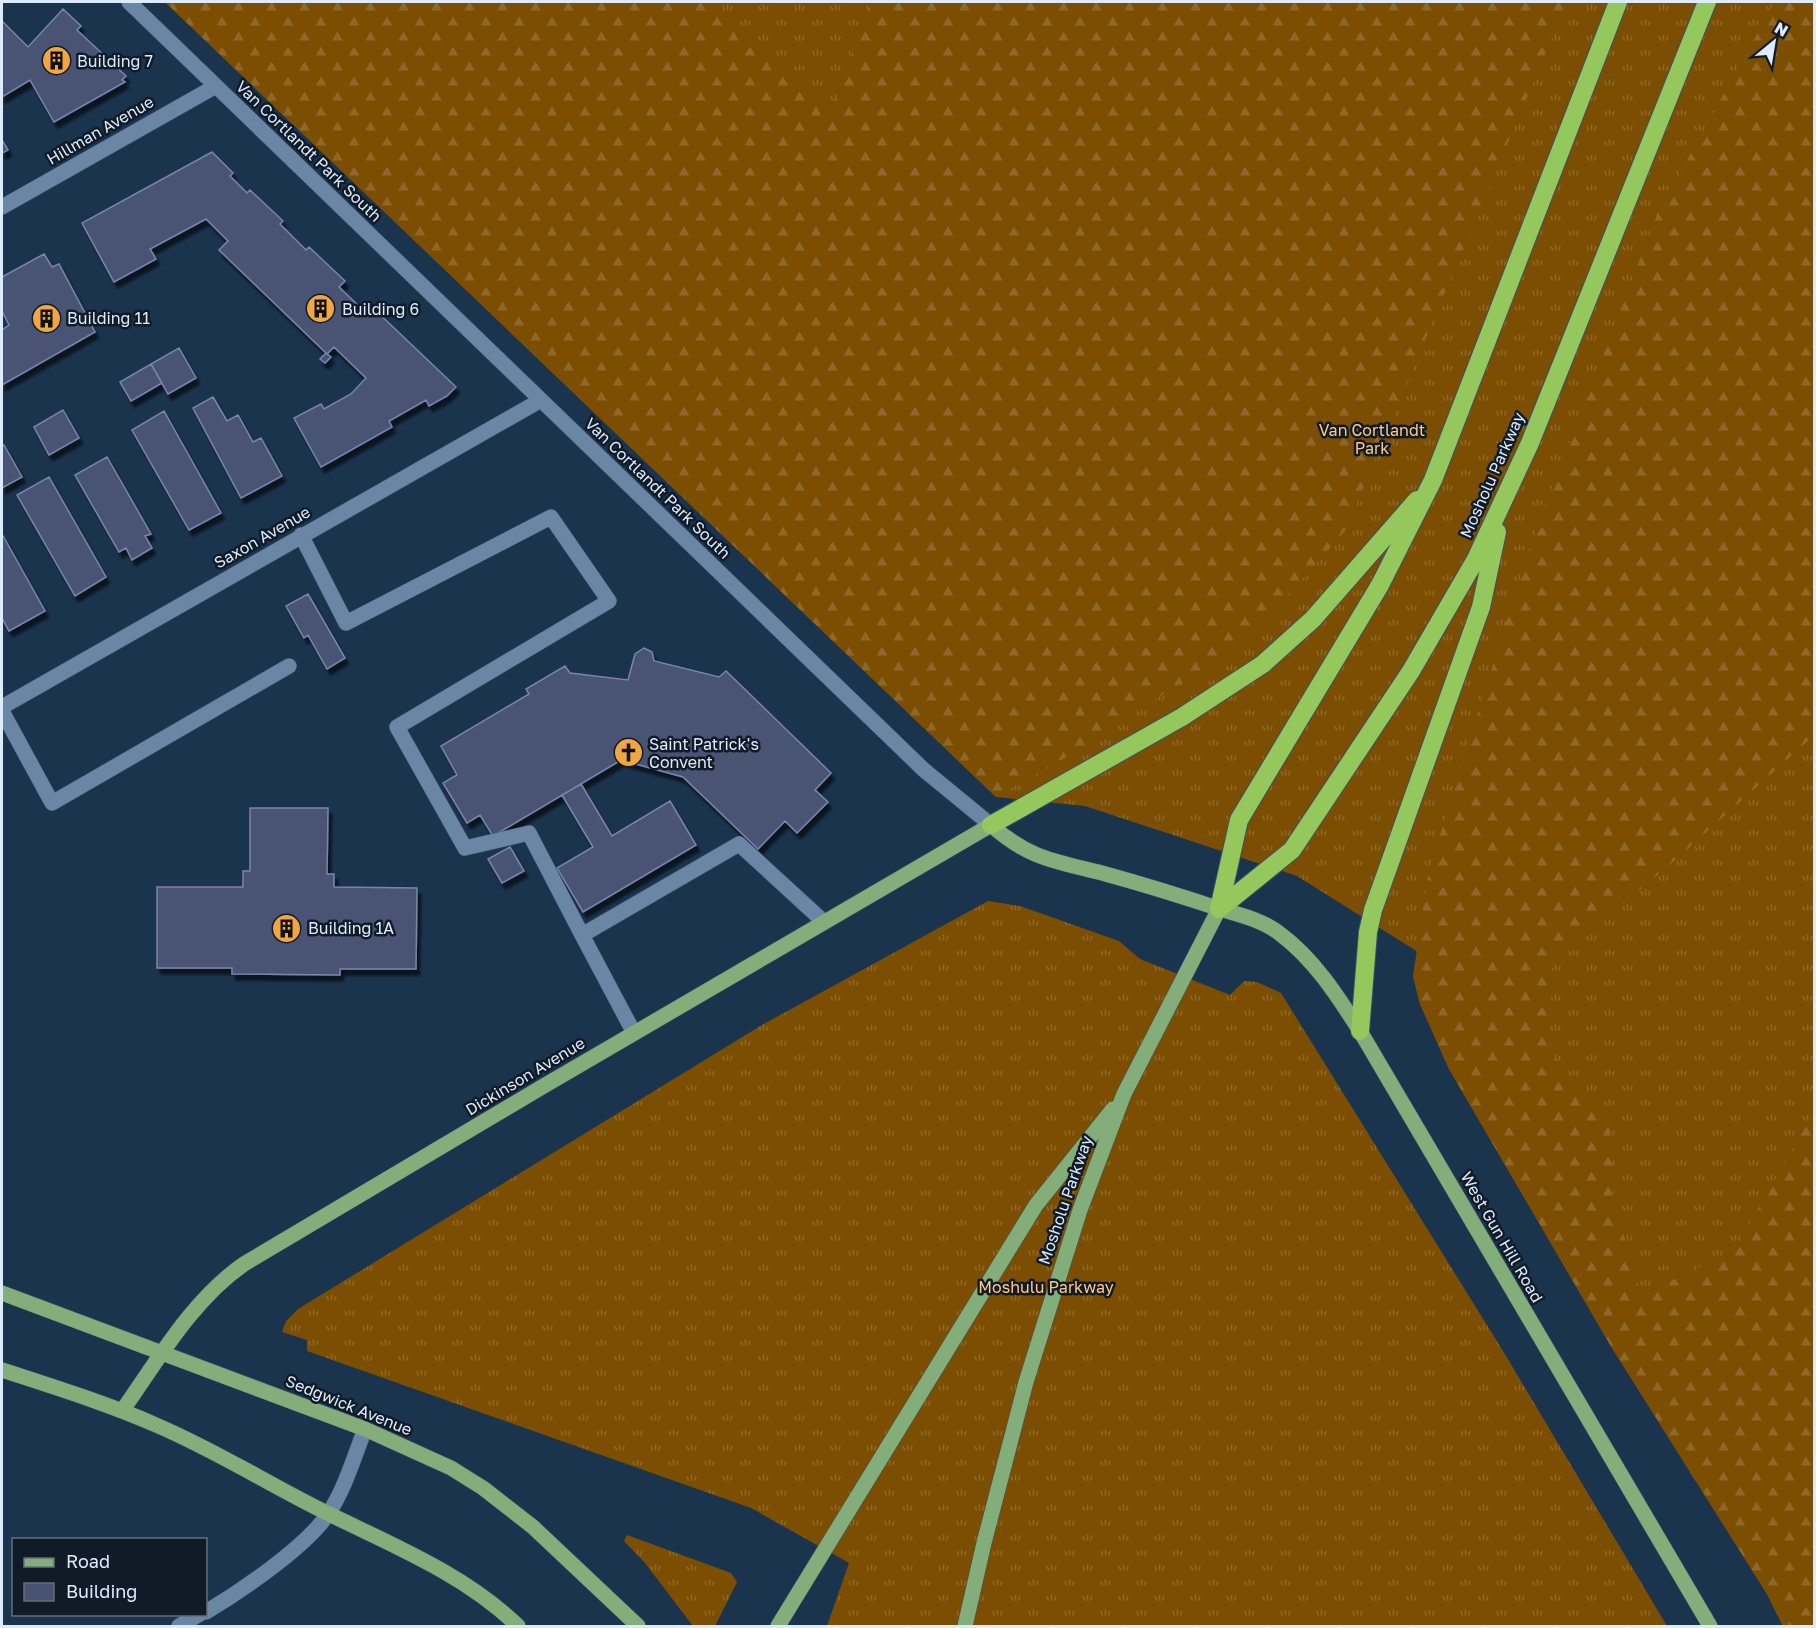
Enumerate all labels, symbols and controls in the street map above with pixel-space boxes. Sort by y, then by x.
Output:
north arrow [1744,12,1804,72]
text: N [1771,17,1792,41]
building icon: Building 7 [40,45,72,77]
place label: Building 7 [77,51,153,71]
street label: Van Cortlandt Park South [232,76,386,226]
street label: Hillman Avenue [43,91,157,169]
building icon: Building 6 [305,293,337,325]
place label: Building 6 [342,299,419,319]
building icon: Building 11 [30,302,62,334]
place label: Building 11 [67,308,150,328]
street label: Mosholu Parkway [1455,409,1529,541]
street label: Van Cortlandt Park South [581,413,735,563]
park label: Van Cortlandt Park [1319,420,1425,458]
street label: Saxon Avenue [210,501,314,573]
place label: Saint Patrick's Convent [649,734,759,772]
church icon: Saint Patrick's Convent [612,737,644,769]
building icon: Building 1A [271,912,303,944]
place label: Building 1A [308,918,394,938]
street label: Dickinson Avenue [462,1032,588,1120]
street label: Mosholu Parkway [1034,1133,1096,1267]
street label: West Gun Hill Road [1456,1168,1548,1306]
park label: Moshulu Parkway [978,1277,1114,1297]
street label: Sedgwick Avenue [283,1370,415,1440]
legend [12,1538,207,1616]
text: Road [66,1550,110,1572]
text: Building [66,1580,137,1602]

